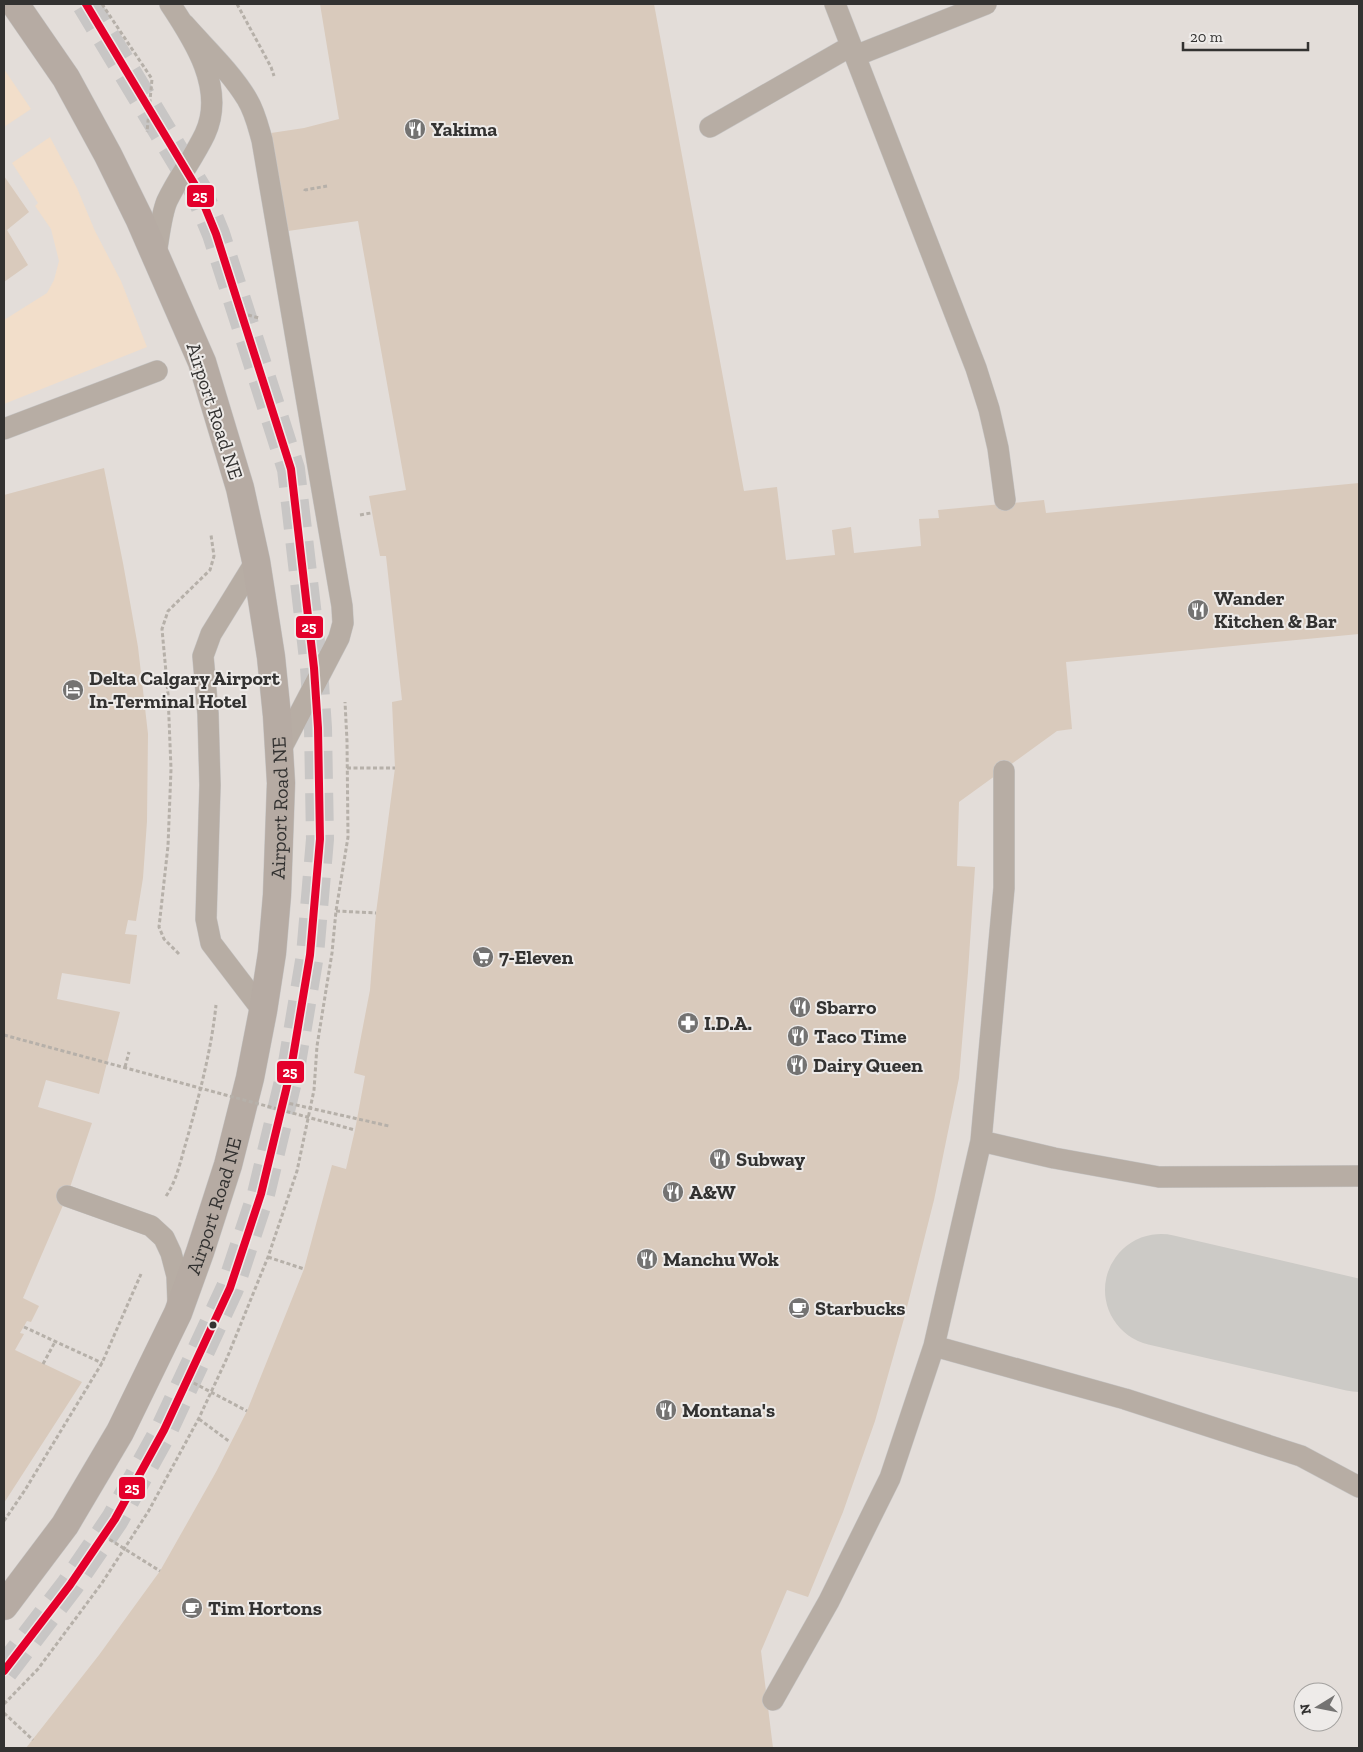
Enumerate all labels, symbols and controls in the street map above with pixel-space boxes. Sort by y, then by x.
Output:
scale bar [1183,20,1308,52]
text: 20 m [1190,28,1223,46]
restaurant icon: Yakima [403,117,427,141]
place label: Yakima [431,117,497,141]
line badge: 25 [186,184,215,208]
text: 25 [193,188,207,205]
street label: Airport Road NE [182,339,248,483]
place label: Wander Kitchen & Bar [1214,586,1337,633]
restaurant icon: Wander Kitchen & Bar [1186,598,1210,622]
line badge: 25 [295,615,324,639]
text: 25 [302,619,316,636]
place label: Delta Calgary Airport In-Terminal Hotel [89,666,281,713]
hotel icon: Delta Calgary Airport In-Terminal Hotel [61,678,85,702]
street label: Airport Road NE [266,736,293,880]
supermarket icon: 7-Eleven [471,945,495,969]
place label: 7-Eleven [499,945,573,969]
restaurant icon: Sbarro [788,995,812,1019]
place label: Sbarro [816,995,877,1019]
pharmacy icon: I.D.A. [676,1011,700,1035]
place label: I.D.A. [704,1011,752,1035]
restaurant icon: Taco Time [786,1024,810,1048]
place label: Taco Time [814,1024,907,1048]
restaurant icon: Dairy Queen [785,1053,809,1077]
place label: Dairy Queen [813,1053,923,1077]
line badge: 25 [276,1060,305,1084]
text: 25 [283,1064,297,1081]
street label: Airport Road NE [181,1135,247,1278]
restaurant icon: Subway [708,1147,732,1171]
place label: Subway [736,1147,806,1171]
restaurant icon: A&W [661,1180,685,1204]
place label: A&W [689,1180,736,1204]
restaurant icon: Manchu Wok [635,1247,659,1271]
place label: Manchu Wok [663,1247,779,1271]
cafe icon: Starbucks [787,1296,811,1320]
place label: Starbucks [815,1296,905,1320]
unlabelled marker [208,1320,218,1330]
restaurant icon: Montana's [654,1398,678,1422]
place label: Montana's [682,1398,775,1422]
line badge: 25 [118,1476,146,1500]
text: 25 [125,1480,139,1497]
cafe icon: Tim Hortons [180,1596,204,1620]
place label: Tim Hortons [208,1596,322,1620]
north arrow [1293,1682,1343,1732]
text: N [1296,1702,1315,1716]

